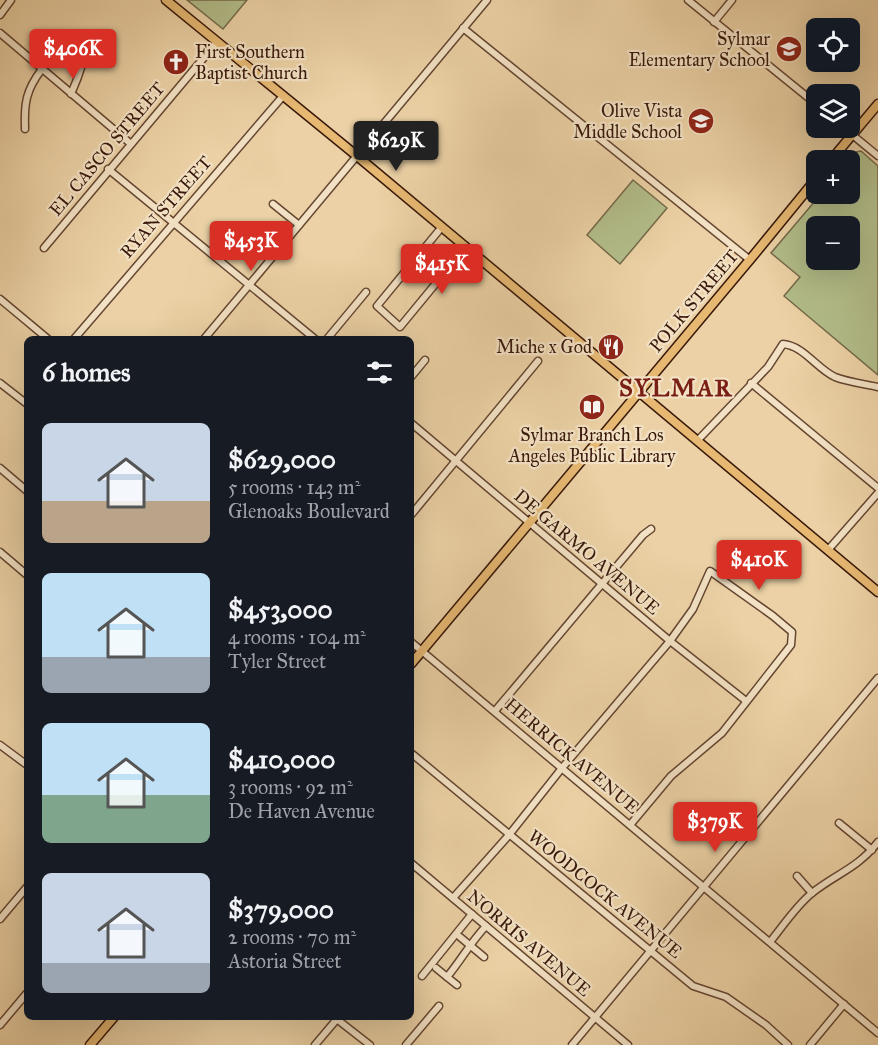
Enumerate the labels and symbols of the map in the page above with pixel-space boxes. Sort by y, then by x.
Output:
place label: Sylmar Elementary School [628,28,770,71]
pin: $406K [31,29,115,80]
school or university icon: Sylmar Elementary School [774,34,804,64]
place label: First Southern Baptist Church [195,41,308,84]
church icon: First Southern Baptist Church [161,47,191,77]
street label: EL CASCO STREET [45,78,169,220]
place label: Olive Vista Middle School [573,100,682,143]
school or university icon: Olive Vista Middle School [686,106,716,136]
pin: $629K [354,121,438,172]
street label: RYAN STREET [116,151,216,263]
pin: $453K [209,221,293,272]
pin: $415K [400,244,484,295]
street label: POLK STREET [645,245,743,357]
restaurant icon: Miche x God [596,332,626,362]
place label: Miche x God [496,336,592,358]
district label: SYLMAR [619,373,733,403]
library icon: Sylmar Branch Los Angeles Public Library [577,392,607,422]
place label: Sylmar Branch Los Angeles Public Library [508,424,676,468]
street label: DE GARMO AVENUE [510,485,664,619]
pin: $410K [717,540,801,591]
street label: HERRICK AVENUE [500,693,644,819]
pin: $379K [673,802,757,853]
street label: WOODCOCK AVENUE [524,825,687,963]
street label: NORRIS AVENUE [463,885,595,1001]

